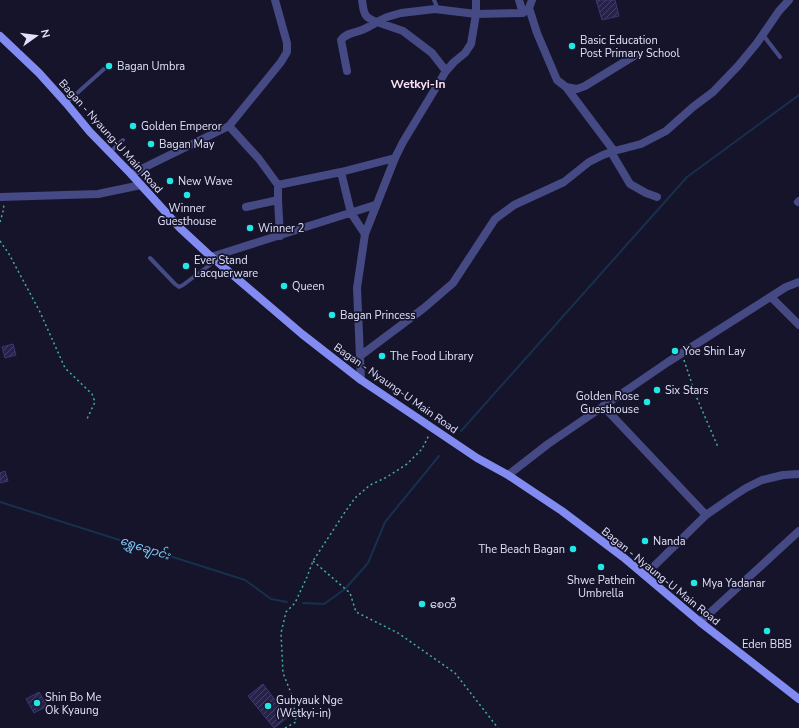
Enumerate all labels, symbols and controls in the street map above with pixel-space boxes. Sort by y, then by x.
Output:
north arrow [16,16,56,56]
text: N [37,28,53,40]
place label: Basic Education Post Primary School [580,33,680,61]
marker: Basic Education Post Primary School [567,41,577,51]
place label: Bagan Umbra [117,59,185,74]
marker: Bagan Umbra [104,61,114,71]
street label: Bagan - Nyaung-U Main Road [55,76,166,197]
district label: Wetkyi-In [391,76,445,92]
place label: Golden Emperor [141,119,222,134]
marker: Golden Emperor [128,121,138,131]
place label: Bagan May [159,137,215,152]
marker: Bagan May [146,139,156,149]
place label: New Wave [178,174,233,189]
marker: New Wave [165,176,175,186]
marker: Winner Guesthouse [182,190,192,200]
place label: Winner Guesthouse [158,201,217,229]
place label: Winner 2 [258,221,304,236]
marker: Winner 2 [245,223,255,233]
place label: Ever Stand Lacquerware [194,253,258,281]
marker: Ever Stand Lacquerware [181,261,191,271]
place label: Queen [292,279,325,294]
marker: Queen [279,281,289,291]
place label: Bagan Princess [340,308,416,323]
marker: Bagan Princess [327,310,337,320]
street label: Bagan - Nyaung-U Main Road [331,340,461,437]
place label: Yoe Shin Lay [682,344,746,359]
marker: Yoe Shin Lay [670,346,680,356]
place label: The Food Library [390,349,474,364]
marker: The Food Library [377,351,387,361]
place label: Six Stars [665,383,709,398]
marker: Six Stars [652,385,662,395]
place label: Golden Rose Guesthouse [576,389,639,417]
marker: Golden Rose Guesthouse [642,397,652,407]
street label: Bagan - Nyaung-U Main Road [598,524,723,629]
water label: ရွှေချောင်း [117,531,173,566]
place label: Nanda [653,534,686,549]
marker: Nanda [640,536,650,546]
place label: The Beach Bagan [478,542,565,557]
marker: The Beach Bagan [568,544,578,554]
marker: Shwe Pathein Umbrella [596,562,606,572]
place label: Shwe Pathein Umbrella [567,573,635,601]
place label: Mya Yadanar [702,576,765,591]
marker: Mya Yadanar [689,578,699,588]
place label: စေတီ [430,597,457,612]
marker: စေတီ [417,599,427,609]
marker: Eden BBB [762,626,772,636]
place label: Eden BBB [742,637,792,652]
place label: Shin Bo Me Ok Kyaung [45,690,101,718]
place label: Gubyauk Nge (Wetkyi-in) [276,693,343,721]
marker: Shin Bo Me Ok Kyaung [32,698,42,708]
marker: Gubyauk Nge (Wetkyi-in) [263,701,273,711]

